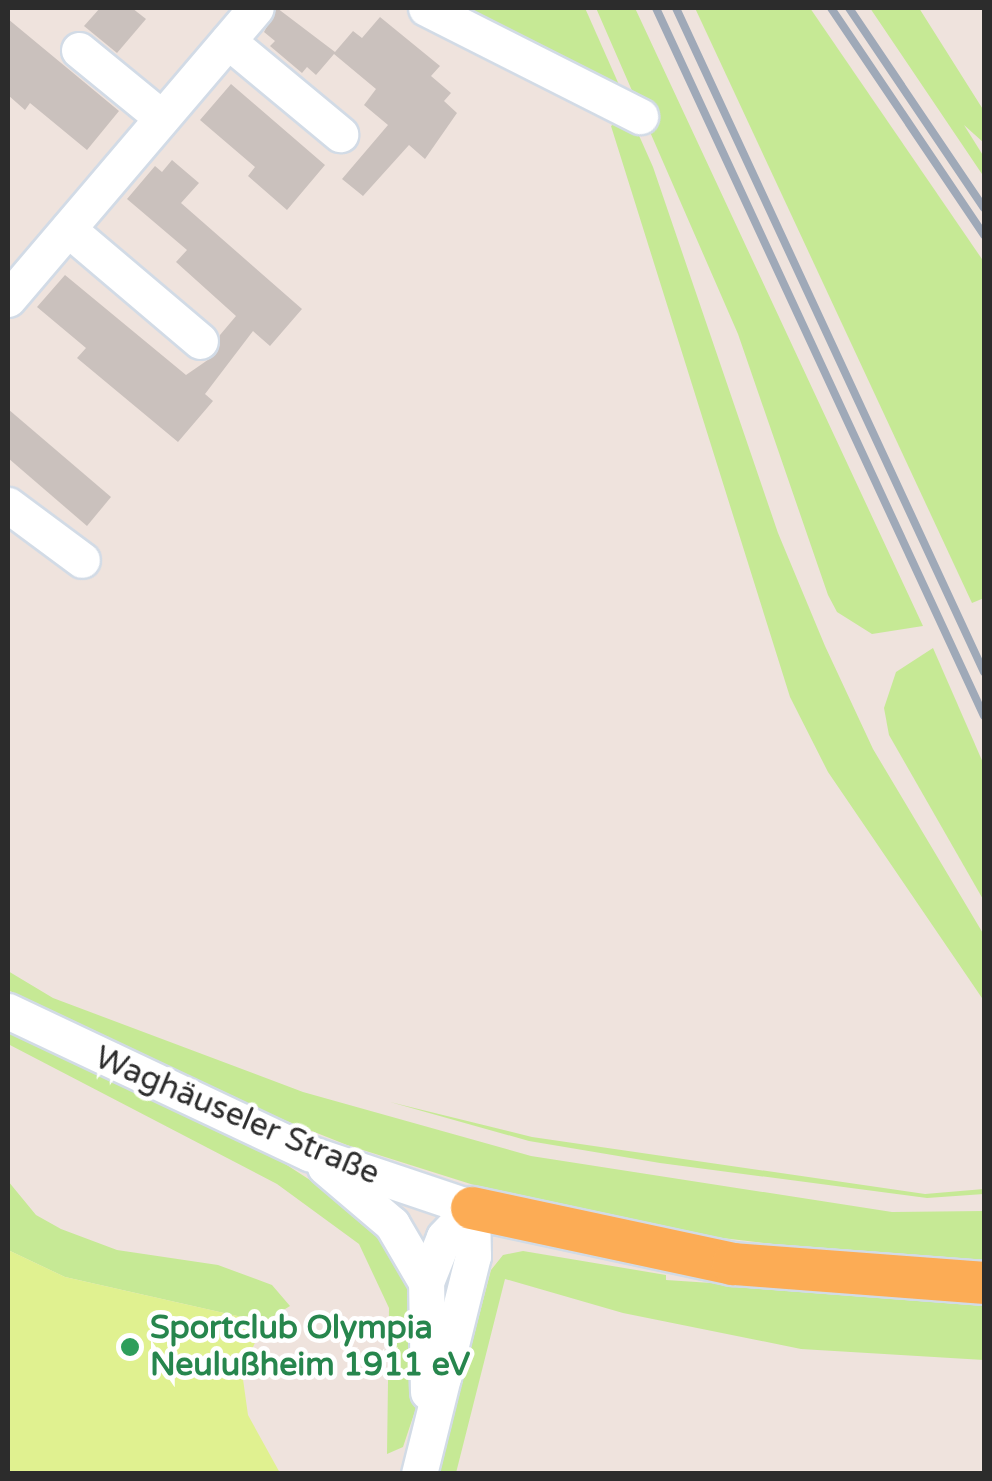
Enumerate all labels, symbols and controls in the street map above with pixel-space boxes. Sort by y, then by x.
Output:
street label: Waghäuseler Straße [89,1039,385,1193]
place label: Sportclub Olympia Neulußheim 1911 eV [150,1310,470,1385]
marker: Sportclub Olympia Neulußheim 1911 eV [119,1336,141,1358]

